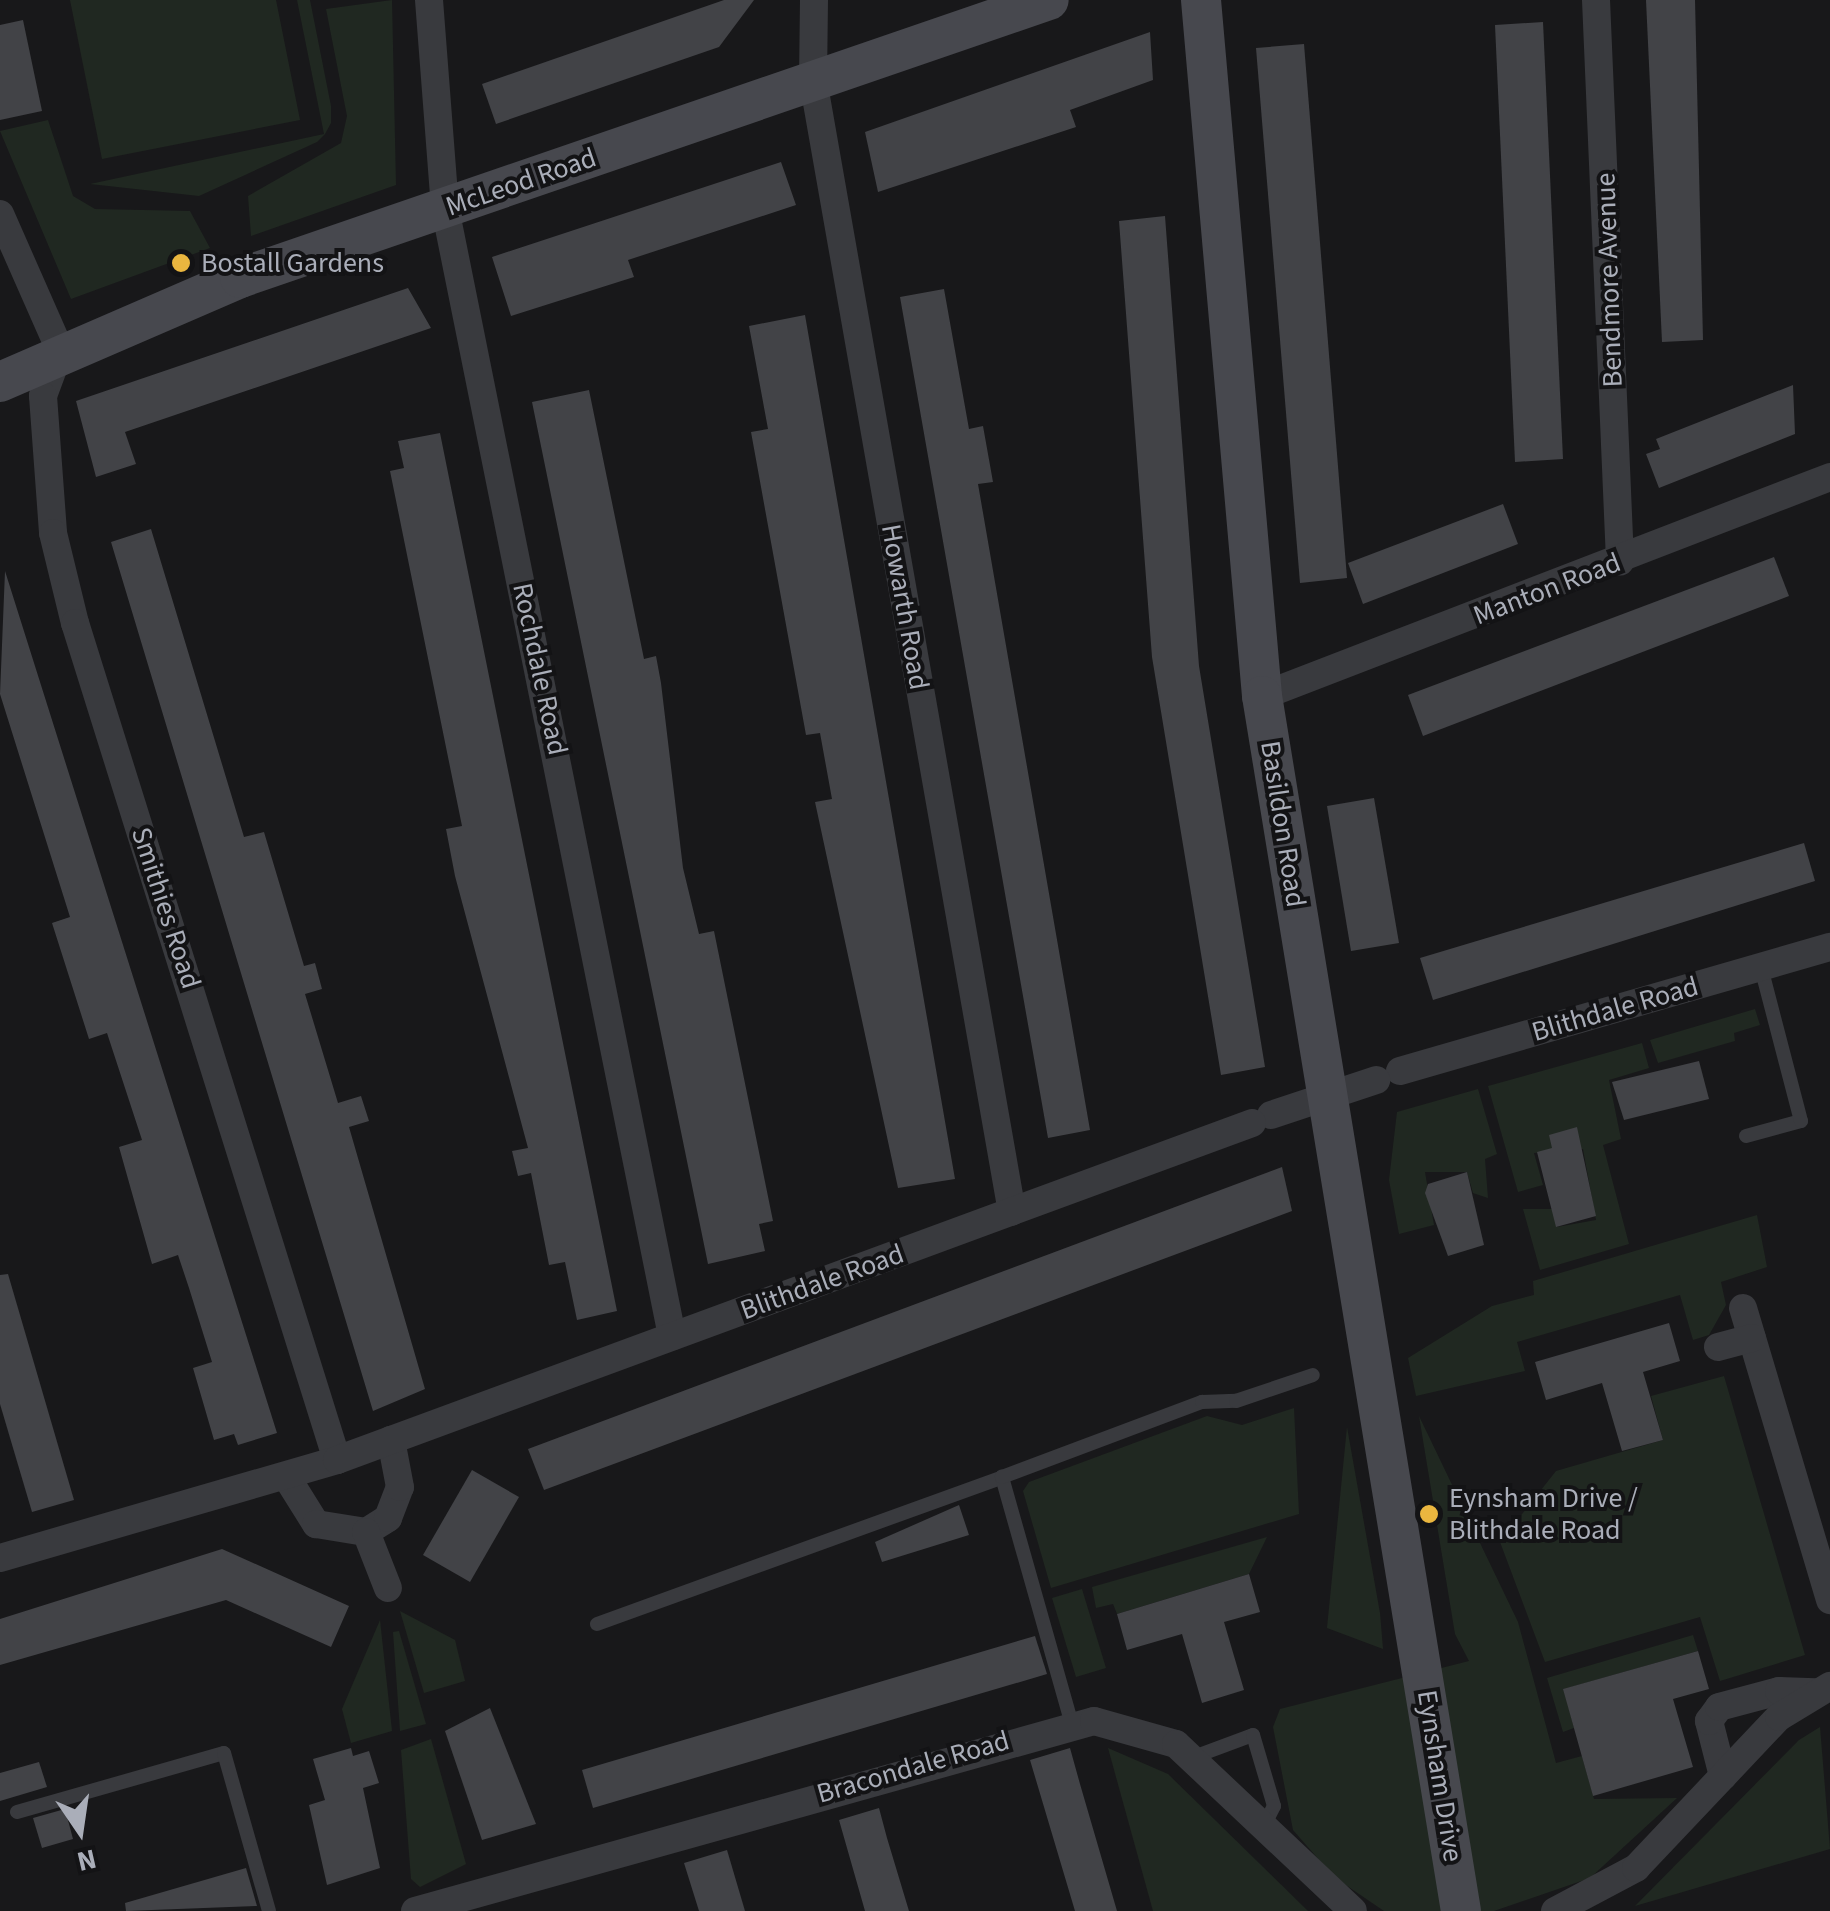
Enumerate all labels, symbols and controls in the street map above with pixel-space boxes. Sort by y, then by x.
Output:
street label: McLeod Road [441,141,601,223]
street label: Bendmore Avenue [1588,172,1630,388]
place label: Bostall Gardens [201,246,384,280]
marker: Bostall Gardens [170,252,192,274]
street label: Howarth Road [874,522,936,692]
street label: Manton Road [1469,546,1625,632]
street label: Rochdale Road [505,580,575,758]
street label: Basildon Road [1253,738,1313,910]
street label: Smithies Road [124,823,208,993]
street label: Blithdale Road [1528,969,1702,1049]
street label: Blithdale Road [736,1237,908,1327]
place label: Eynsham Drive / Blithdale Road [1449,1481,1638,1547]
marker: Eynsham Drive / Blithdale Road [1418,1503,1440,1525]
street label: Eynsham Drive [1410,1688,1470,1864]
street label: Bracondale Road [813,1723,1013,1811]
north arrow [30,1781,130,1881]
text: N [73,1839,100,1882]

